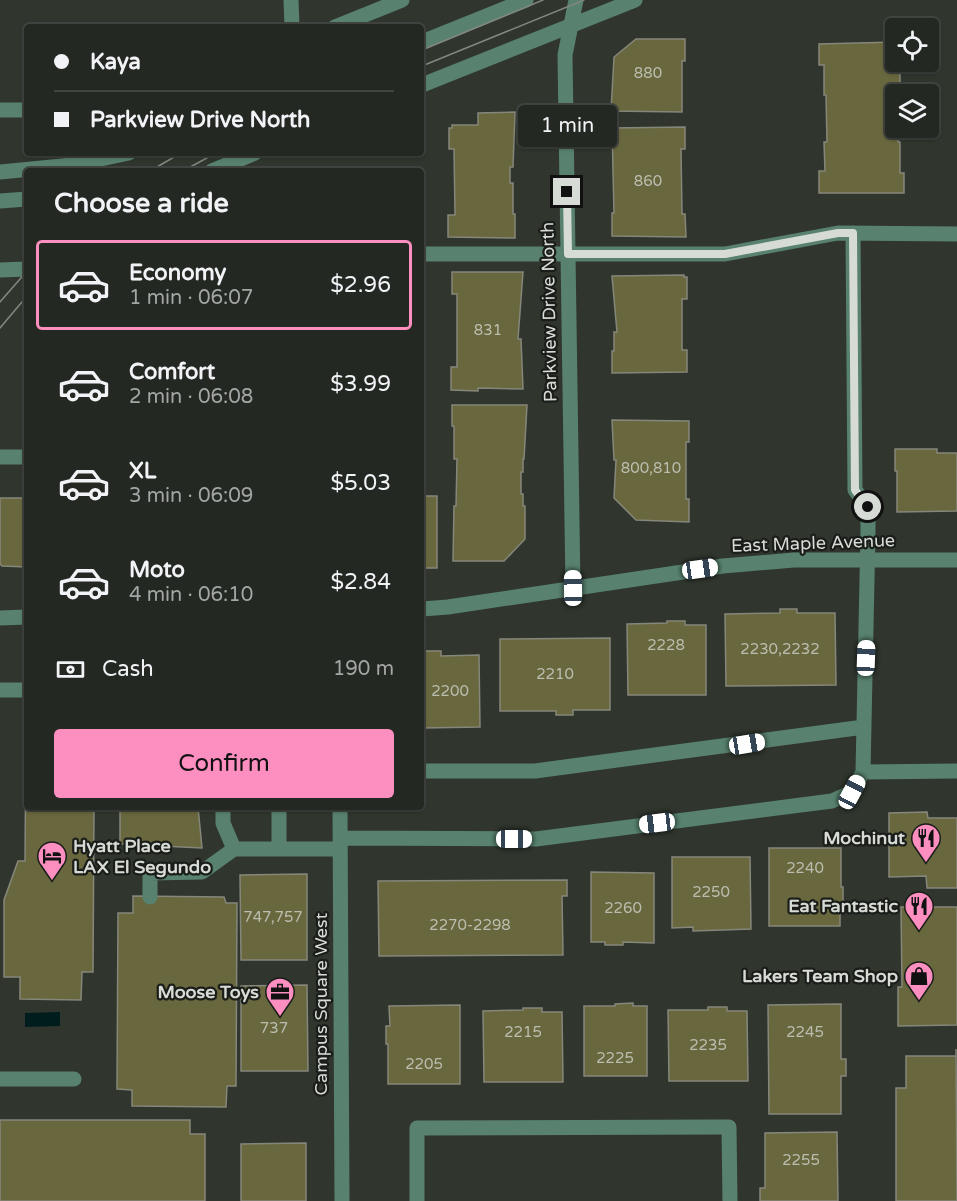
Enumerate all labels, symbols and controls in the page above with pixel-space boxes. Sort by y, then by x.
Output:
map controls [885,18,939,138]
button: locate [885,18,939,72]
text: Kaya [90,49,141,75]
house number: 880 [634,64,662,82]
button: layers [885,84,939,138]
callout: 1 min [518,105,616,147]
text: Parkview Drive North [90,107,311,133]
text: 1 min [541,114,594,138]
house number: 860 [634,172,662,190]
route end [553,178,580,205]
text: Choose a ride [54,187,229,220]
street label: Parkview Drive North [536,222,562,402]
icon: car [57,258,111,312]
text: Economy [129,260,226,286]
text: $2.96 [330,272,391,298]
text: 1 min · 06:07 [129,286,253,310]
house number: 831 [474,321,502,339]
icon: car [57,357,111,411]
text: Comfort [129,359,215,385]
text: $3.99 [330,371,391,397]
text: 2 min · 06:08 [129,385,253,409]
icon: car [57,456,111,510]
text: XL [129,458,156,484]
house number: 800,810 [621,459,681,477]
text: $5.03 [330,470,391,496]
text: 3 min · 06:09 [129,484,253,508]
route start [854,493,881,520]
street label: East Maple Avenue [731,529,895,557]
icon: car [57,555,111,609]
text: Moto [129,557,185,583]
car [681,558,719,580]
text: $2.84 [330,569,391,595]
car [564,570,582,606]
text: 4 min · 06:10 [129,583,253,607]
house number: 2228 [647,636,685,654]
house number: 2230,2232 [740,640,820,658]
car [856,640,876,676]
icon: cash [54,653,87,686]
text: Cash [102,656,154,682]
text: 190 m [333,657,394,681]
house number: 2210 [536,665,574,683]
house number: 2200 [431,682,469,700]
button: Confirm [54,729,394,798]
car [728,732,766,756]
car [836,772,868,812]
car [638,812,676,834]
restaurant icon: Mochinut [910,822,942,864]
place label: Mochinut [823,827,905,849]
car [496,830,532,848]
place label: Hyatt Place LAX El Segundo [73,835,211,878]
hotel icon: Hyatt Place LAX El Segundo [36,840,68,882]
house number: 2240 [786,859,824,877]
house number: 2250 [692,883,730,901]
restaurant icon: Eat Fantastic [903,890,935,932]
place label: Eat Fantastic [788,895,898,917]
house number: 2260 [604,899,642,917]
house number: 747,757 [243,908,303,926]
street label: Campus Square West [310,912,332,1095]
house number: 2270-2298 [429,916,511,934]
shop icon: Lakers Team Shop [903,960,935,1002]
place label: Lakers Team Shop [742,965,898,987]
office icon: Moose Toys [264,976,296,1018]
place label: Moose Toys [158,981,259,1003]
house number: 737 [260,1019,288,1037]
house number: 2215 [504,1023,542,1041]
house number: 2245 [786,1023,824,1041]
house number: 2235 [689,1036,727,1054]
house number: 2225 [596,1049,634,1067]
house number: 2205 [405,1055,443,1073]
house number: 2255 [782,1151,820,1169]

